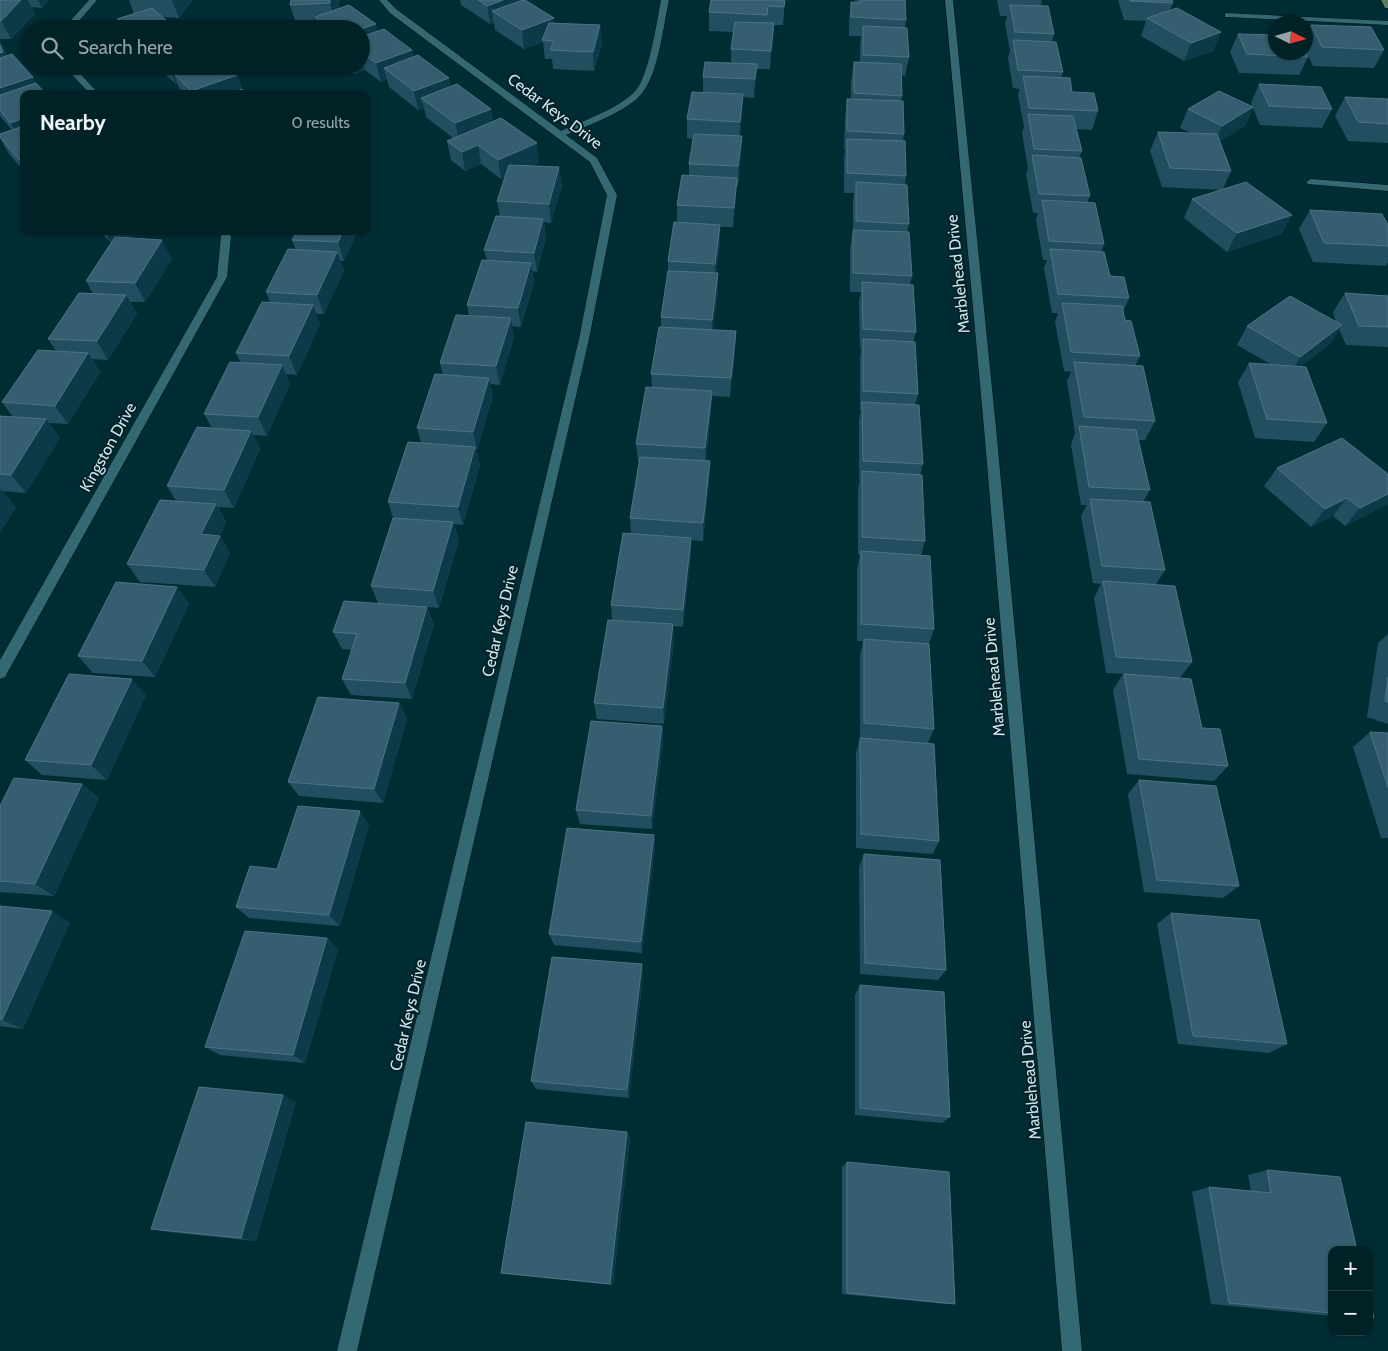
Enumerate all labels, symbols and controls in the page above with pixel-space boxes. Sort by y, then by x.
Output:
north arrow [1268,15,1313,60]
search box [20,20,370,75]
icon: search [38,34,66,62]
text: Search here [78,36,172,59]
street label: Cedar Keys Drive [504,69,606,153]
text: Nearby [40,110,106,135]
text: 0 results [291,113,350,132]
street label: Marblehead Drive [942,214,974,334]
street label: Kingston Drive [76,399,140,495]
street label: Cedar Keys Drive [478,563,522,679]
street label: Marblehead Drive [979,617,1009,737]
street label: Cedar Keys Drive [386,957,430,1073]
street label: Marblehead Drive [1015,1020,1045,1140]
map controls [1328,1246,1373,1336]
button: + [1328,1246,1373,1291]
button: − [1328,1291,1373,1336]

